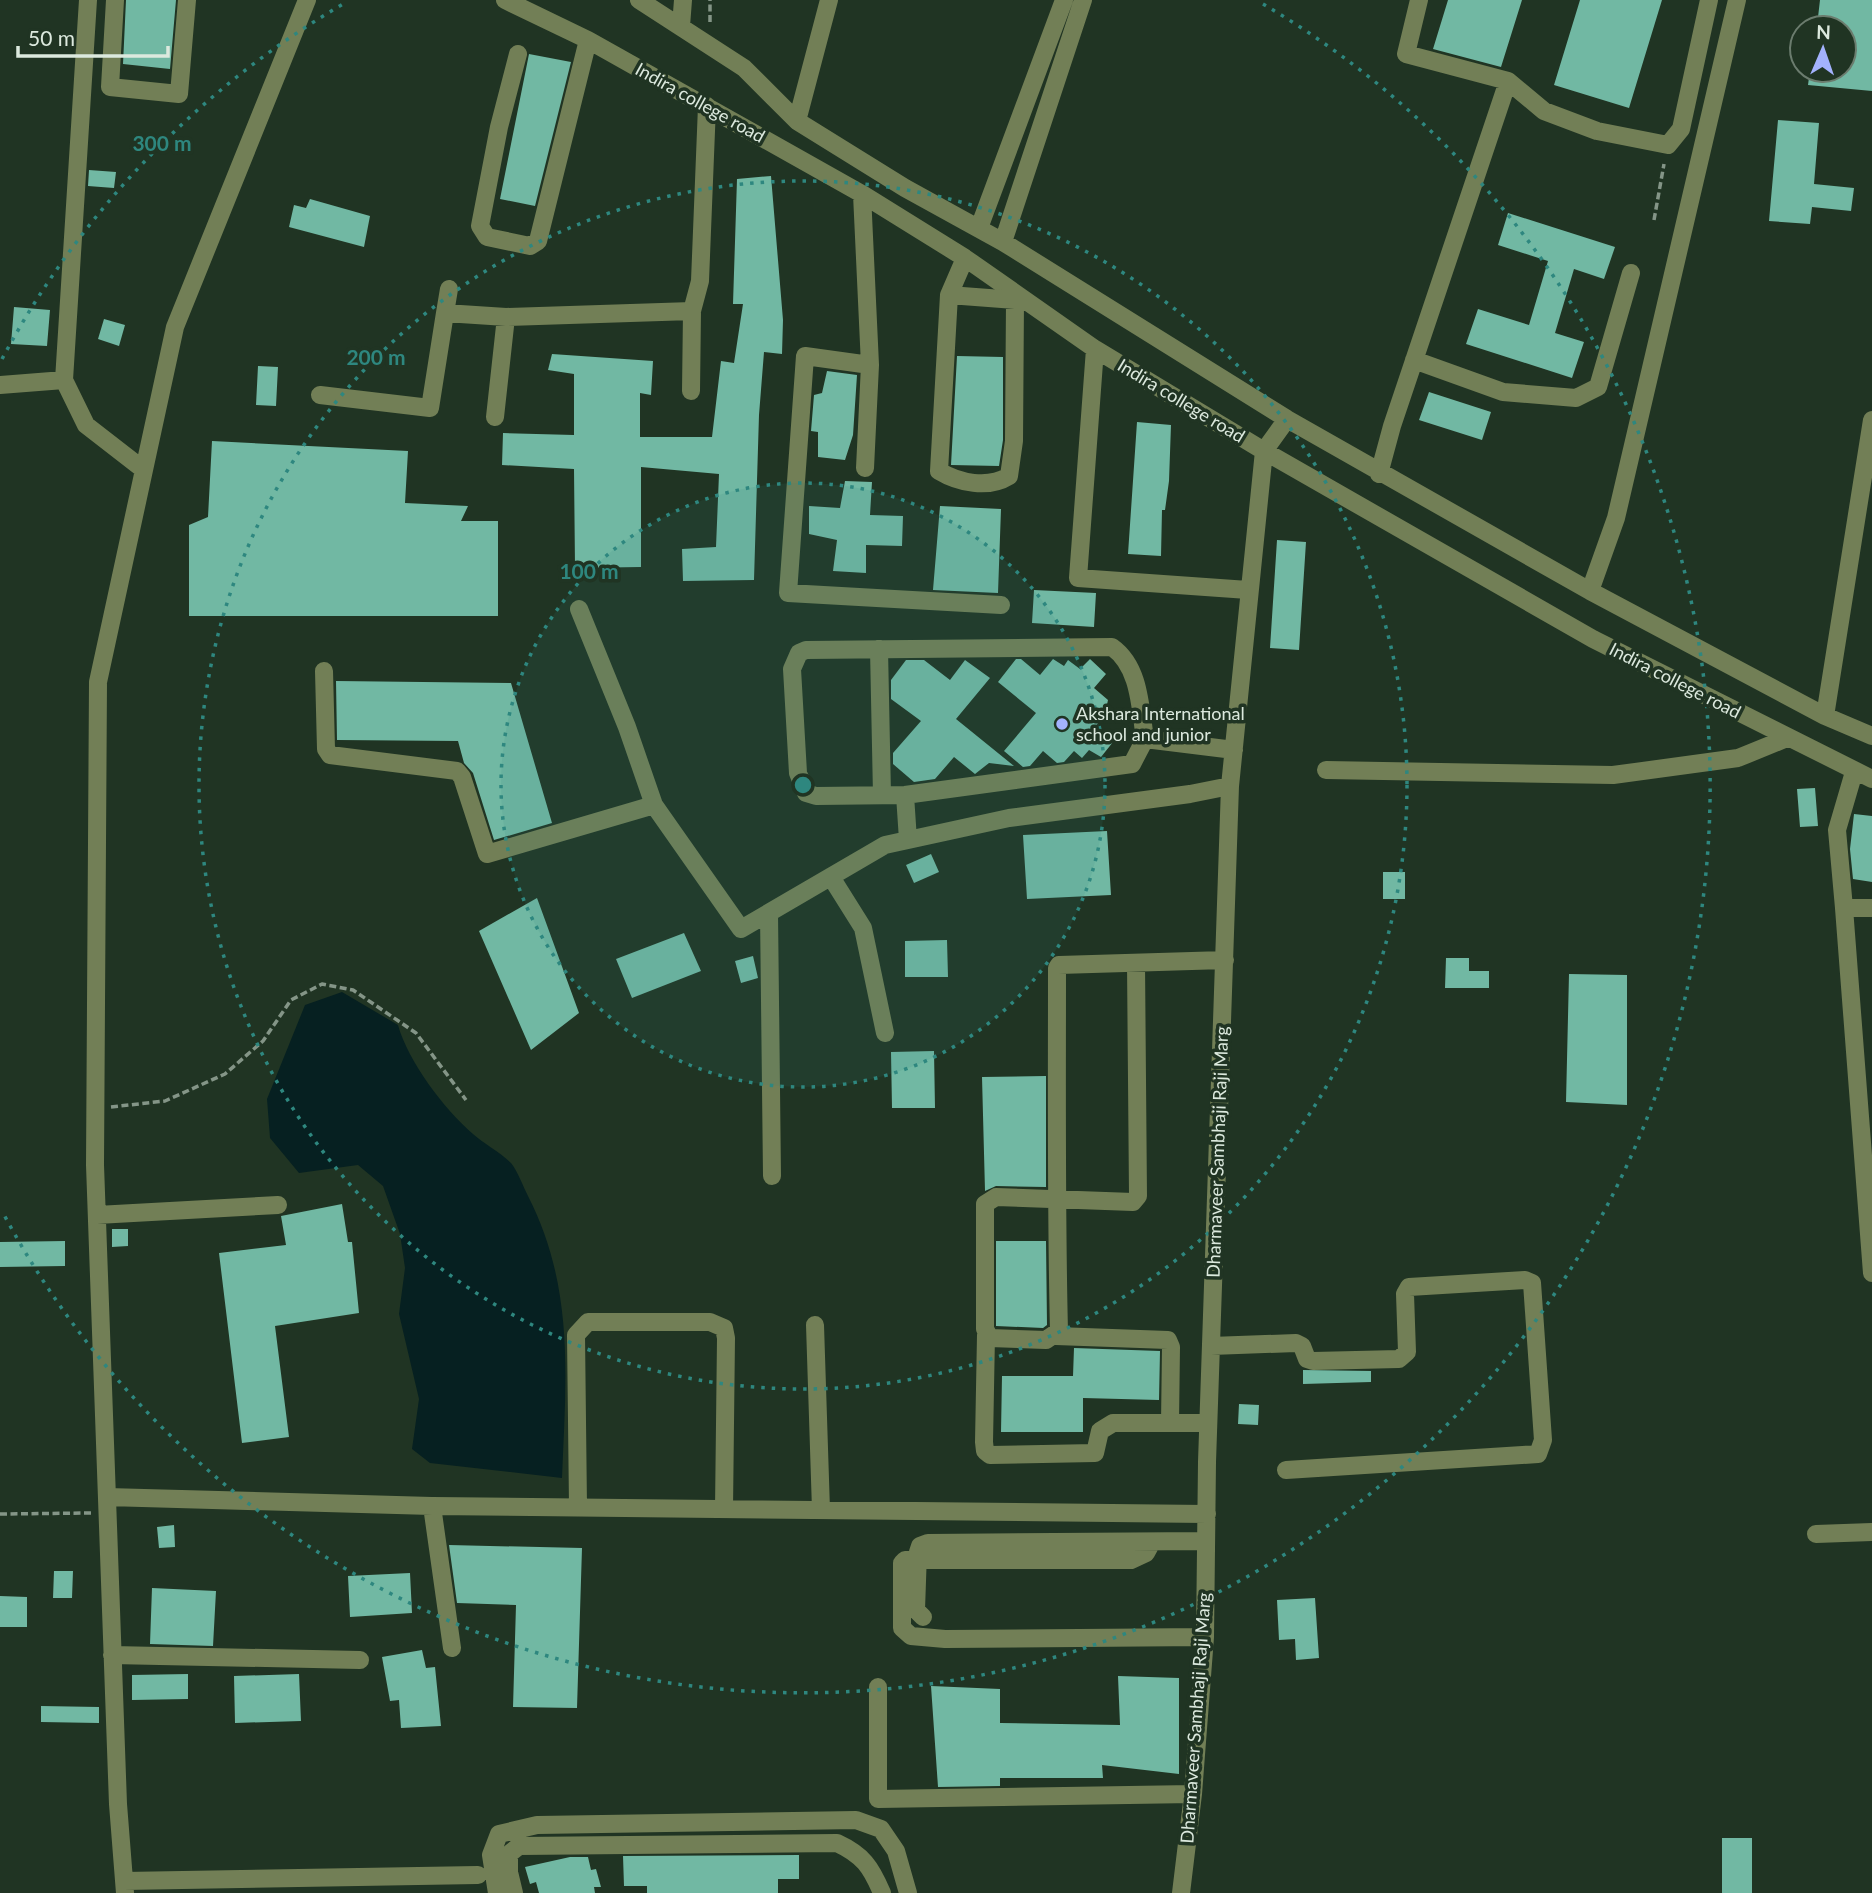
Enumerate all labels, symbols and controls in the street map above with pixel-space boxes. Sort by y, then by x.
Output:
scale bar [18,14,168,58]
north arrow [1788,14,1858,84]
text: N [1816,20,1831,43]
text: 50 m [28,25,75,50]
street label: Indira college road [632,57,769,147]
text: 300 m [132,130,192,155]
text: 200 m [346,344,406,369]
street label: Indira college road [1114,353,1249,447]
text: 100 m [559,558,619,583]
street label: Indira college road [1606,637,1745,723]
place label: Akshara International school and junior [1076,702,1245,745]
marker: Akshara International school and junior [1054,716,1070,732]
centre of rings [791,773,815,797]
street label: Dharmaveer Sambhaji Raji Marg [1202,1026,1232,1278]
street label: Dharmaveer Sambhaji Raji Marg [1175,1592,1215,1844]

